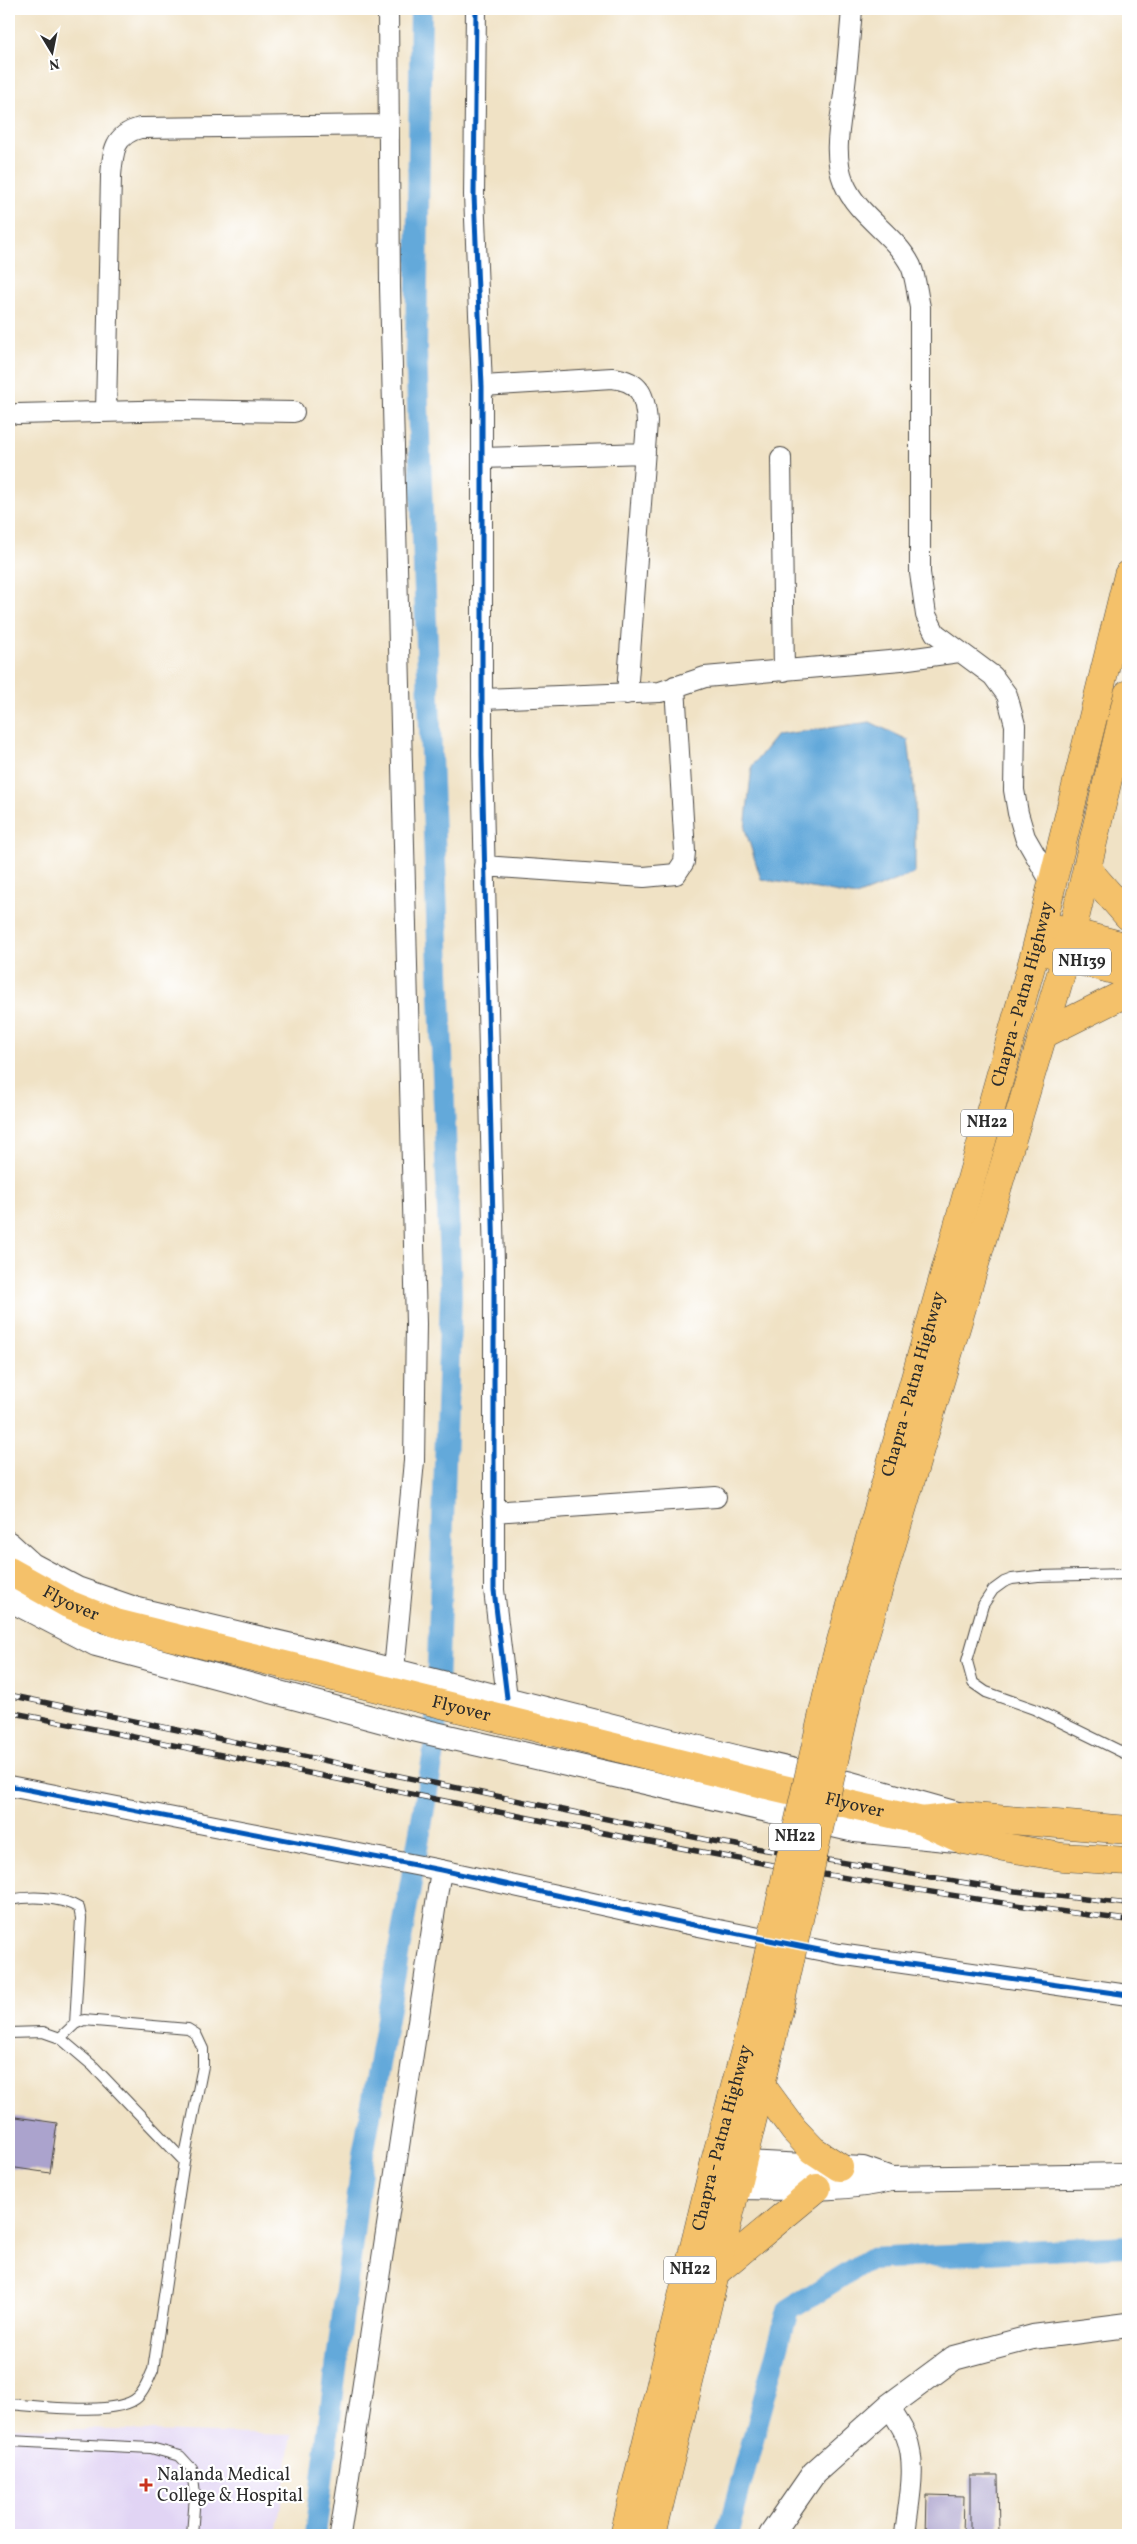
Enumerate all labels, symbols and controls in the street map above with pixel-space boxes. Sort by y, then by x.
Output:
north arrow [28,28,78,78]
text: N [47,53,61,74]
street label: Chapra - Patna Highway [985,898,1060,1090]
road number: NH139 [1053,949,1111,976]
road number: NH22 [961,1110,1013,1136]
street label: Chapra - Patna Highway [875,1288,951,1480]
street label: Flyover [38,1580,103,1628]
street label: Flyover [429,1690,494,1728]
street label: Flyover [823,1786,887,1824]
road number: NH22 [769,1824,821,1850]
street label: Chapra - Patna Highway [686,2042,758,2234]
road number: NH22 [664,2256,716,2284]
place label: Nalanda Medical College & Hospital [157,2463,303,2509]
marker: Nalanda Medical College & Hospital [139,2478,153,2492]

